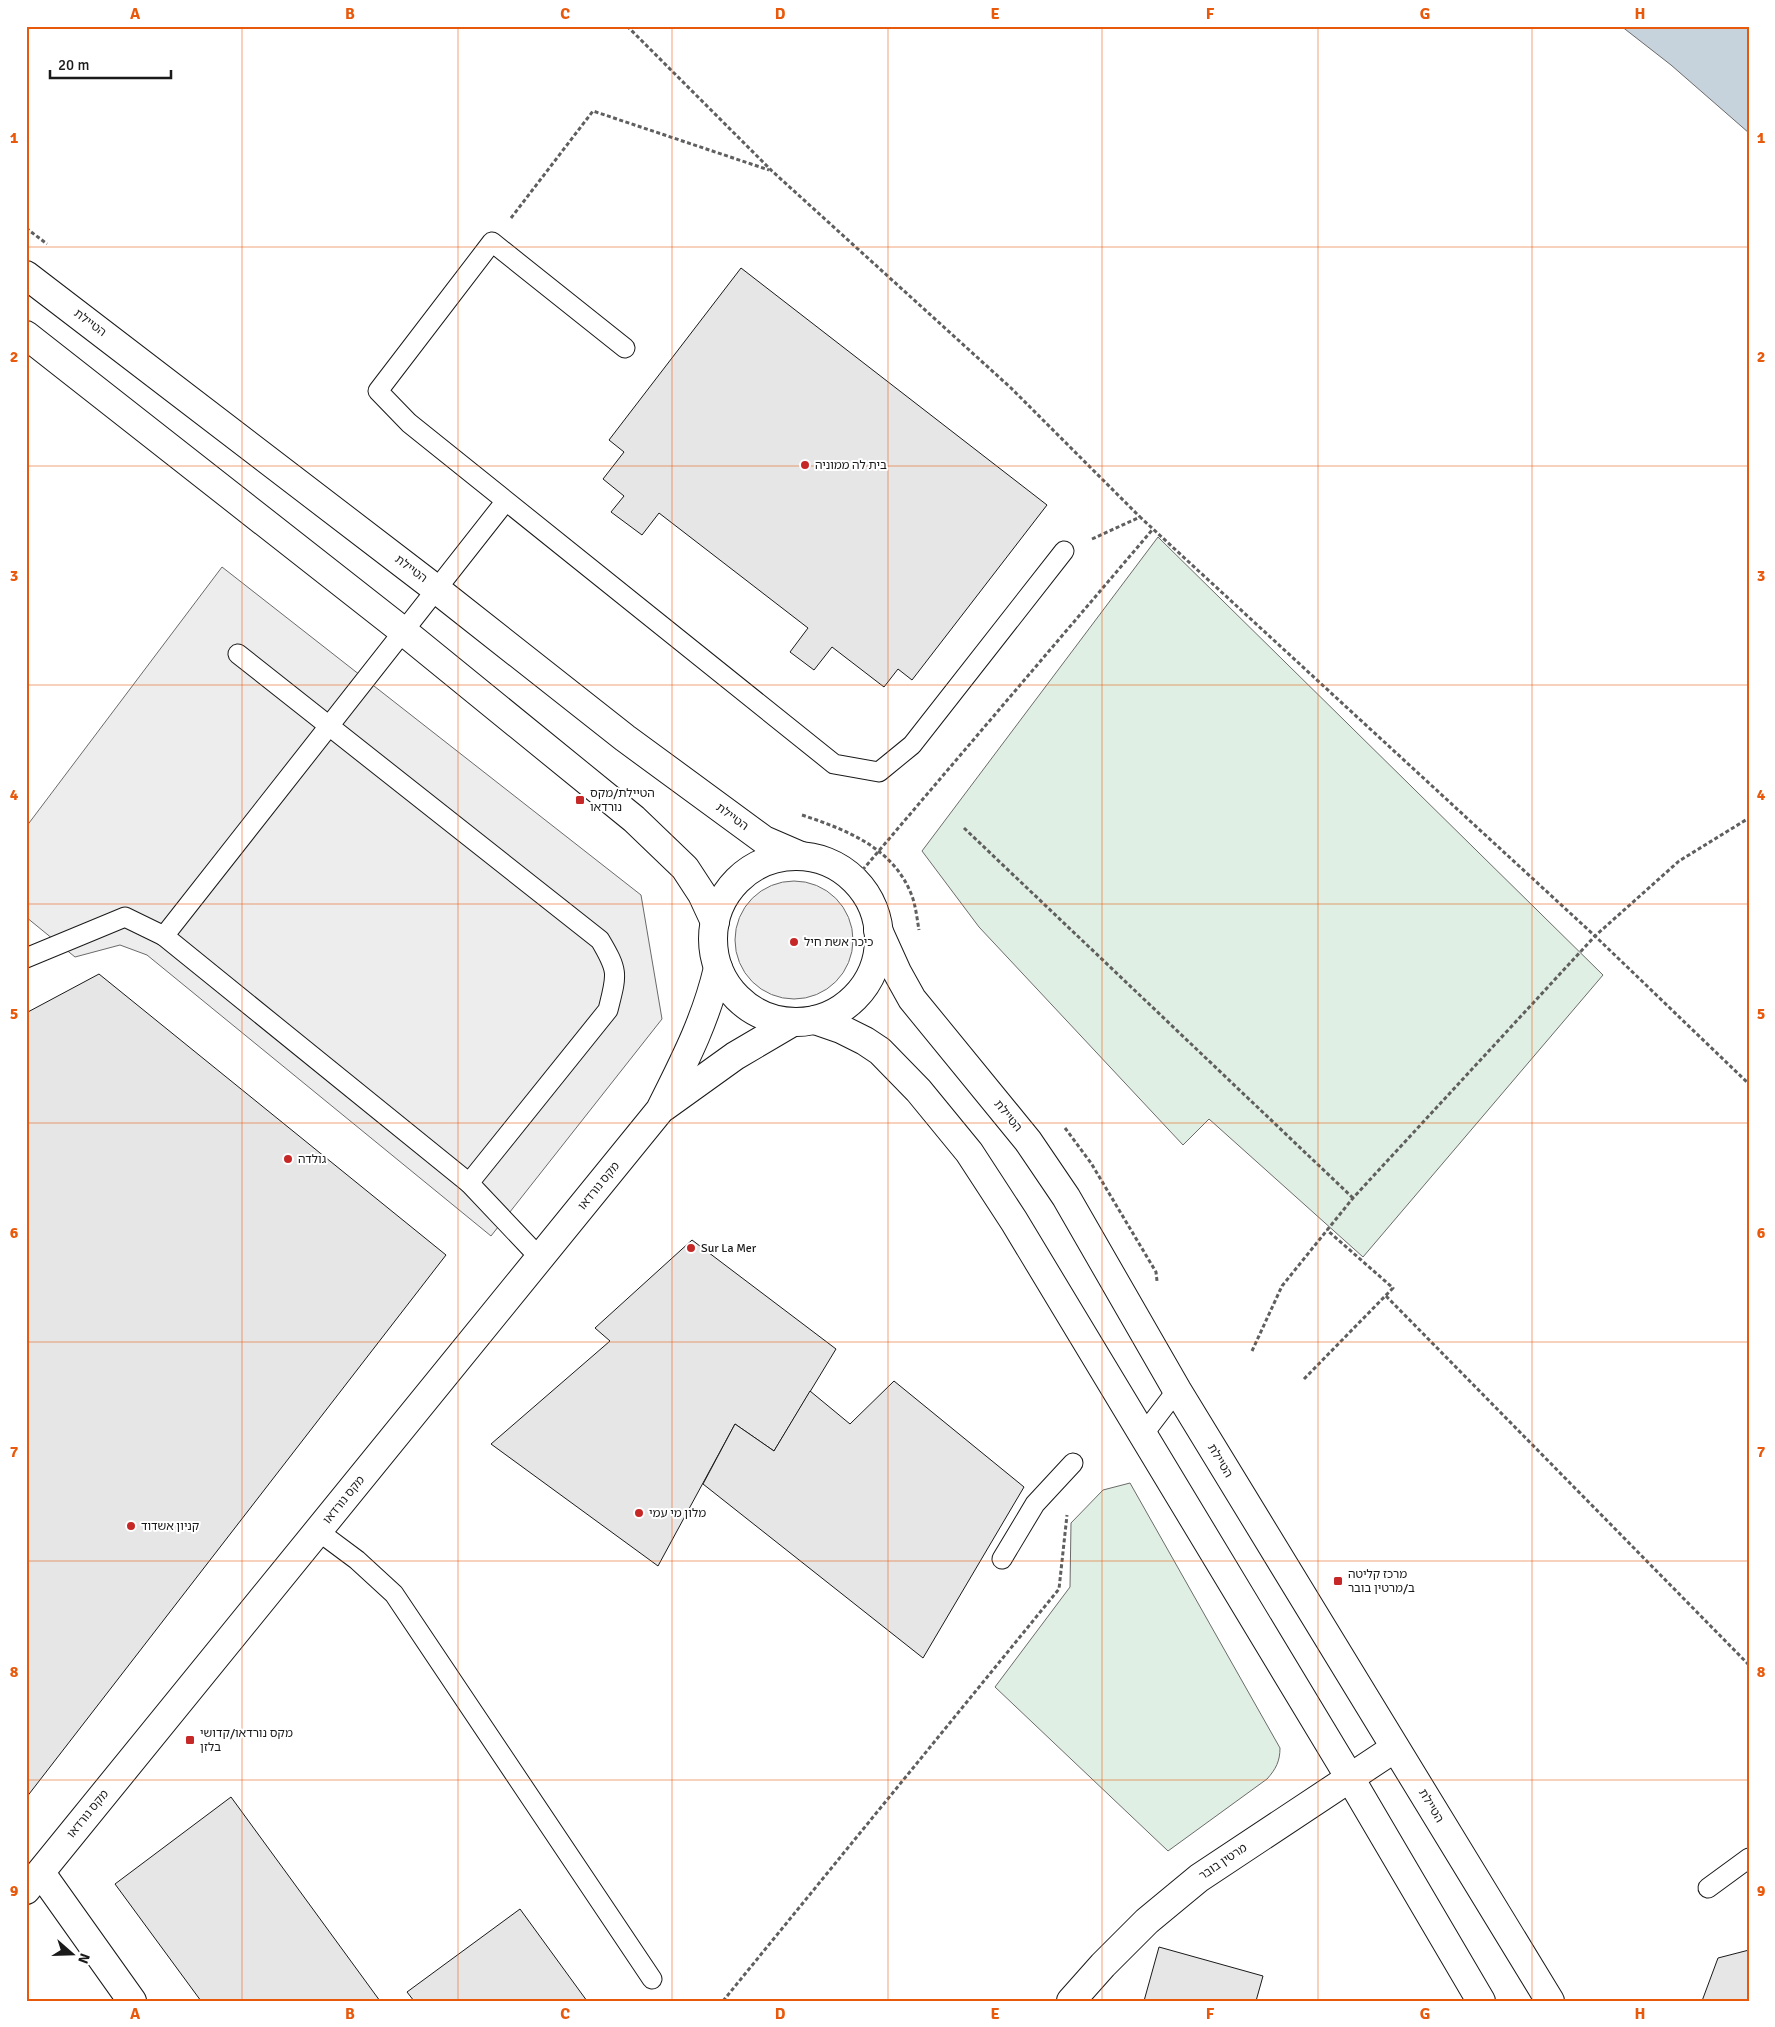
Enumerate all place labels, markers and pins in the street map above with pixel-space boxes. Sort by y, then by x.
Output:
place label: בית לה ממוניה [815,458,887,473]
marker: בית לה ממוניה [799,459,811,471]
place label: הטיילת/מקס נורדאו [590,786,655,815]
marker: הטיילת/מקס נורדאו [574,794,586,806]
place label: כיכר אשת חיל [804,935,873,950]
marker: כיכר אשת חיל [788,936,800,948]
place label: גולדה [298,1152,327,1167]
marker: גולדה [282,1153,294,1165]
place label: Sur La Mer [701,1241,757,1256]
marker: Sur La Mer [685,1242,697,1254]
place label: מלון מי עמי [649,1506,706,1521]
marker: מלון מי עמי [633,1507,645,1519]
place label: קניון אשדוד [141,1519,200,1534]
marker: קניון אשדוד [125,1520,137,1532]
place label: מרכז קליטה ב/מרטין בובר [1348,1567,1415,1596]
marker: מרכז קליטה ב/מרטין בובר [1332,1575,1344,1587]
place label: מקס נורדאו/קדושי בלזן [200,1726,293,1755]
marker: מקס נורדאו/קדושי בלזן [184,1734,196,1746]

